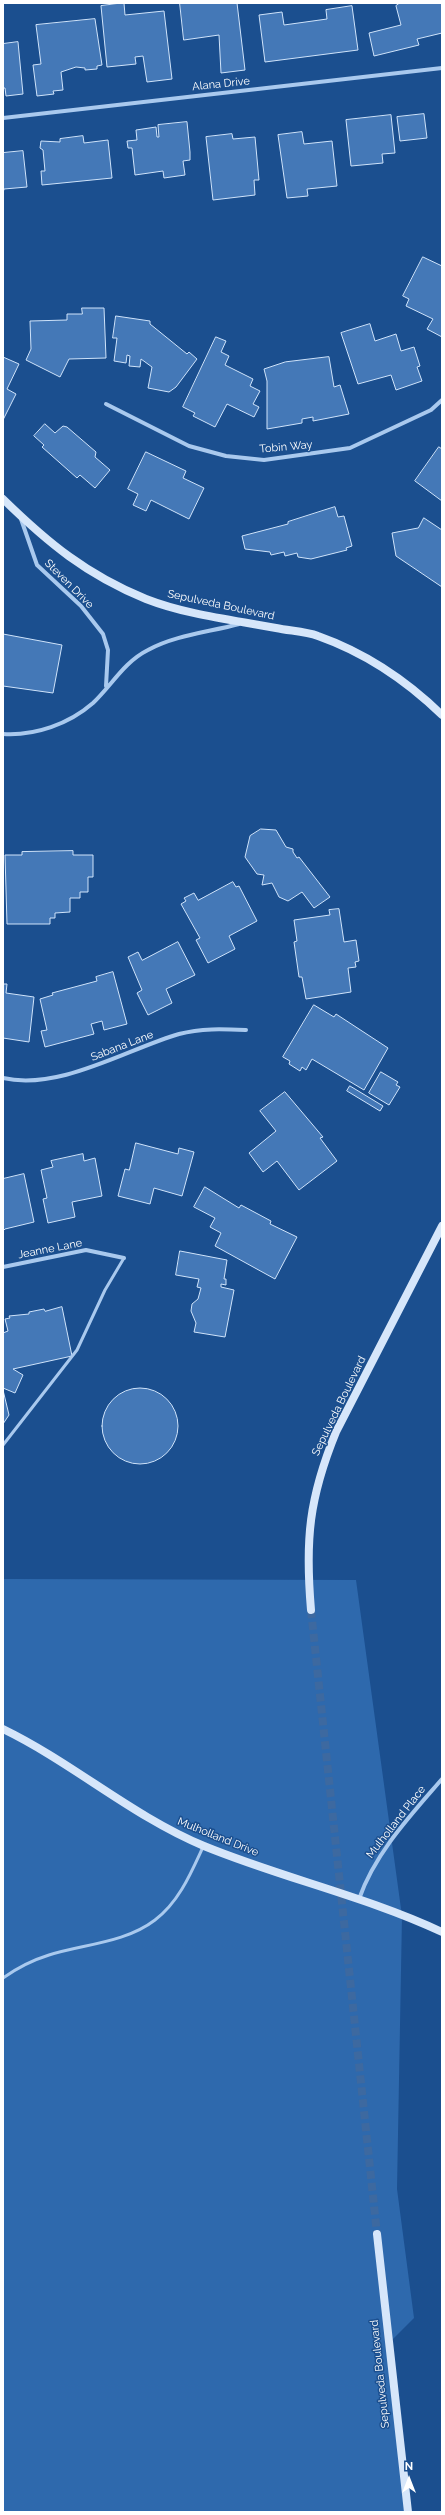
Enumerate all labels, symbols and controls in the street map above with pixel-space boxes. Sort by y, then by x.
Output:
street label: Alana Drive [192,74,250,94]
street label: Tobin Way [259,438,313,456]
street label: Steven Drive [42,557,96,611]
street label: Sepulveda Boulevard [166,587,276,623]
street label: Sabana Lane [89,1028,155,1064]
street label: Jeanne Lane [17,1236,83,1262]
street label: Sepulveda Boulevard [309,1354,369,1458]
street label: Mulholland Place [364,1783,428,1861]
street label: Mulholland Drive [175,1815,261,1859]
street label: Sepulveda Boulevard [368,2319,392,2429]
north arrow [389,2459,429,2499]
text: N [405,2460,413,2473]

